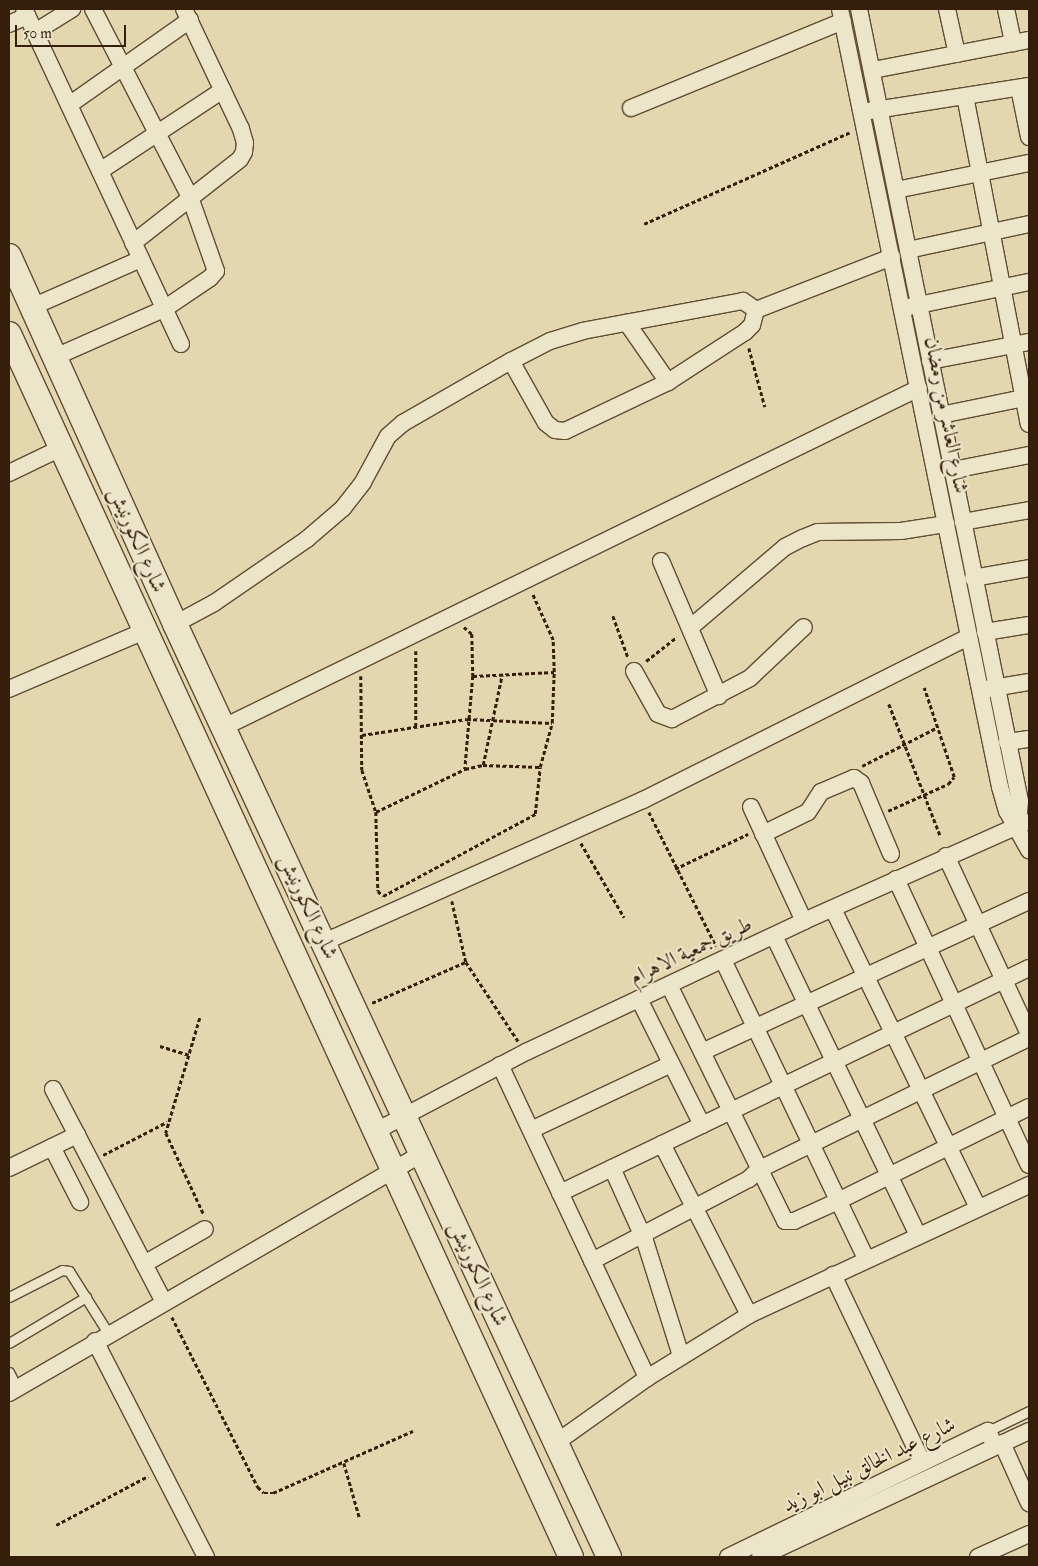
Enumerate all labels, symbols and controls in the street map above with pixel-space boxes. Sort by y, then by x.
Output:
scale bar [18,15,129,47]
text: 50 m [23,24,52,43]
street label: شارع العاشر من رمضان [918,335,974,495]
street label: شارع الكورنيش [103,484,171,596]
street label: شارع الكورنيش [273,851,343,963]
street label: طريق جمعية الاهرام [626,912,756,990]
street label: شارع الكورنيش [443,1218,513,1330]
street label: شارع عبد الخالق نبيل ابو زيد [778,1412,960,1518]

